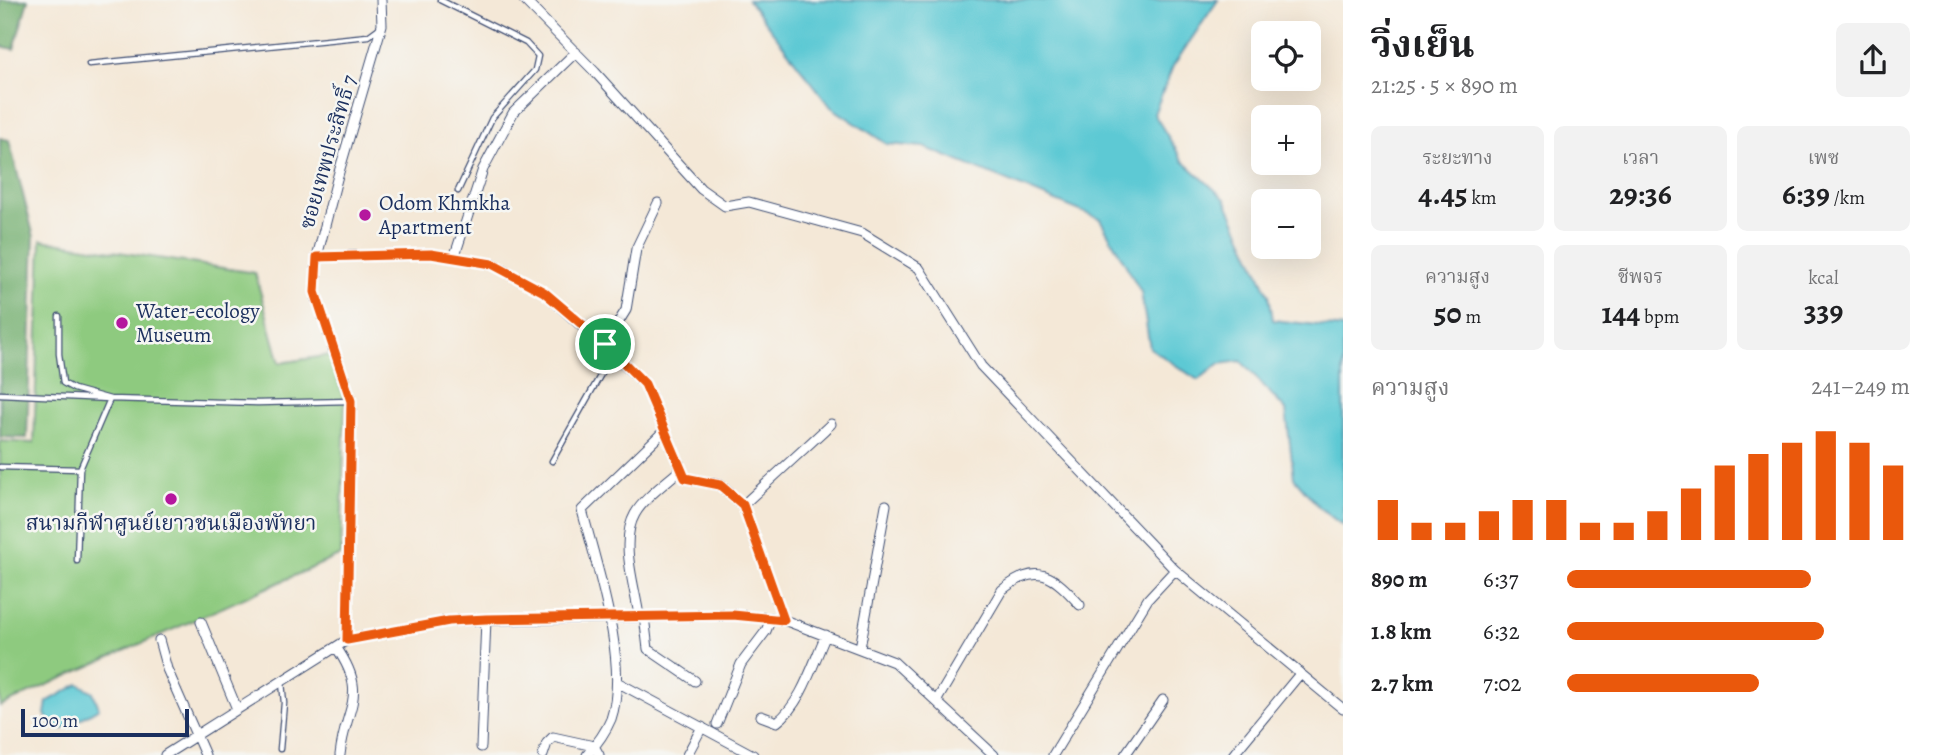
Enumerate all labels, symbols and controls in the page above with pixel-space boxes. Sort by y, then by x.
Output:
text: วิ่งเย็น [1371,18,1475,70]
map controls [1251,21,1321,259]
button: locate [1251,21,1321,91]
button: share [1836,23,1910,97]
text: 21:25 · 5 × 890 m [1371,70,1518,101]
street label: ซอยเทพประสิทธิ์ 7 [291,71,363,232]
button: + [1251,105,1321,175]
text: ระยะทาง [1422,145,1493,171]
text: เวลา [1622,145,1659,171]
text: เพซ [1808,145,1839,171]
text: 4.45 [1418,174,1468,214]
text: 29:36 [1609,174,1672,214]
text: 6:39 [1782,174,1830,214]
text: km [1468,185,1497,211]
text: /km [1830,185,1865,211]
place label: Odom Khmkha Apartment [378,189,510,241]
button: − [1251,189,1321,259]
marker: Odom Khmkha Apartment [357,207,373,223]
text: ความสูง [1425,264,1490,290]
text: ชีพจร [1618,264,1663,290]
text: kcal [1808,265,1839,291]
text: 339 [1804,291,1843,331]
text: 50 [1434,293,1462,333]
text: 144 [1601,293,1640,333]
place label: Water-ecology Museum [135,297,260,349]
text: m [1462,304,1481,330]
text: bpm [1640,304,1680,330]
pin [575,314,635,374]
marker: Water-ecology Museum [114,315,130,331]
icon: arrive [586,325,624,363]
text: 241–249 m [1811,371,1910,402]
text: ความสูง [1371,372,1449,403]
marker: สนามกีฬาศูนย์เยาวชนเมืองพัทยา [163,491,179,507]
place label: สนามกีฬาศูนย์เยาวชนเมืองพัทยา [26,509,316,537]
text: 890 m [1371,564,1428,595]
text: 6:37 [1483,564,1518,595]
text: 1.8 km [1371,616,1432,647]
text: 6:32 [1483,616,1520,647]
text: 2.7 km [1371,668,1433,699]
text: 7:02 [1483,668,1521,699]
scale bar [21,706,189,738]
text: 100 m [32,708,78,734]

